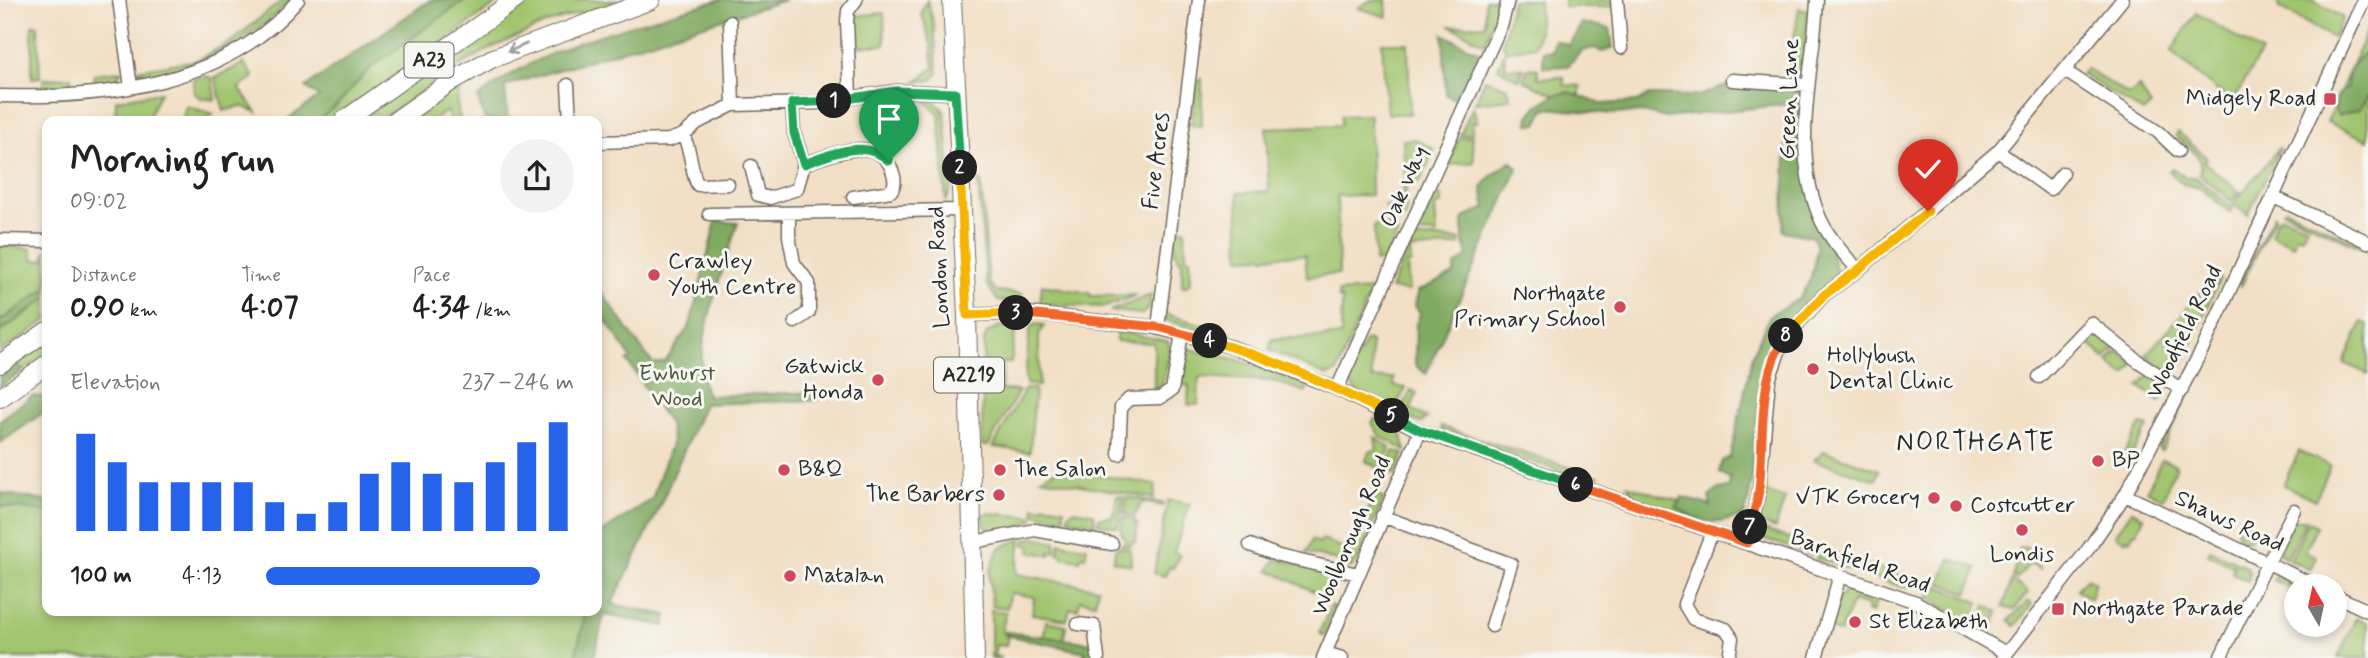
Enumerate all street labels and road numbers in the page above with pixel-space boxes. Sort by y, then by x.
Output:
street label: Green Lane [1773,38,1807,160]
road number: A23 [404,42,453,78]
street label: Five Acres [1136,111,1178,211]
street label: Oak Way [1374,141,1436,233]
street label: London Road [922,205,958,329]
street label: Woodfield Road [2140,260,2230,404]
road number: A2219 [934,358,1004,392]
street label: Woolborough Road [1305,452,1399,620]
street label: Shaws Road [2170,484,2288,560]
street label: Barnfield Road [1786,523,1934,601]

